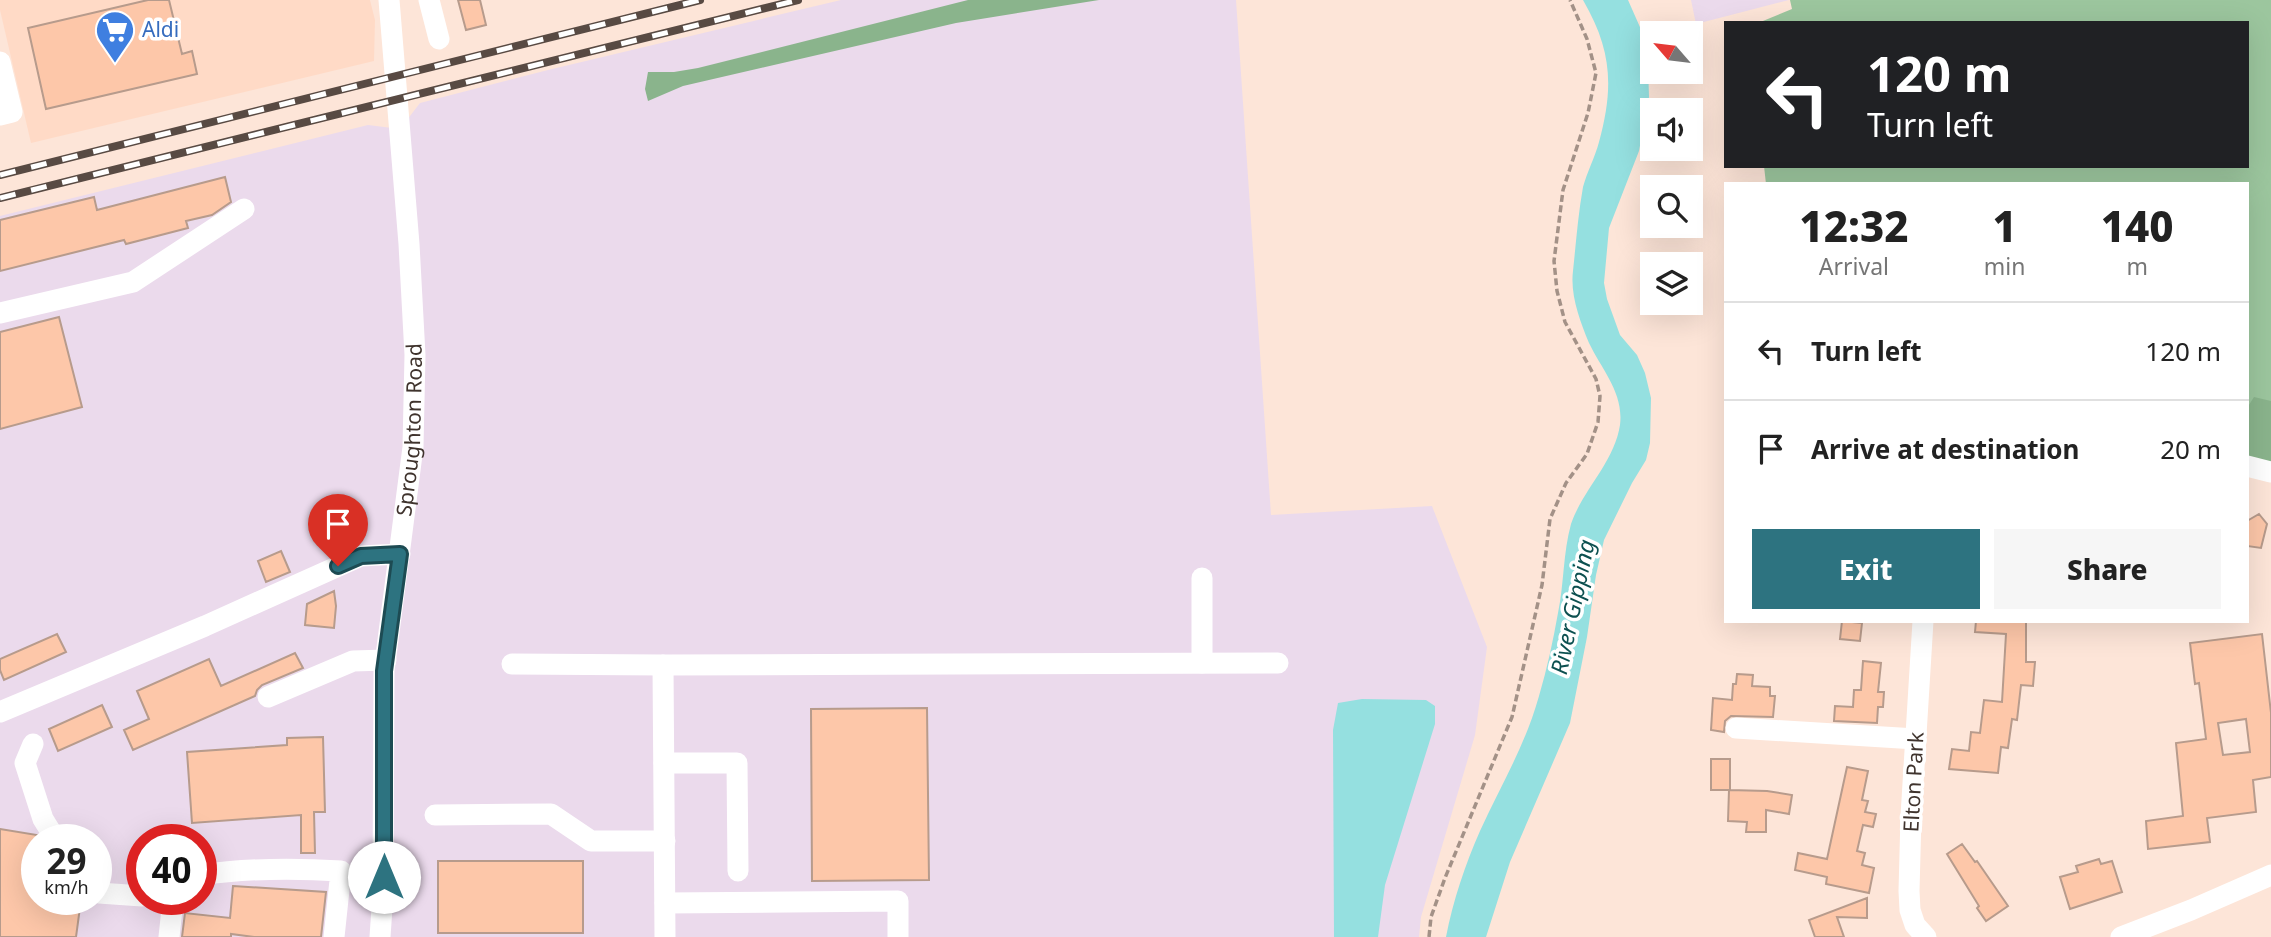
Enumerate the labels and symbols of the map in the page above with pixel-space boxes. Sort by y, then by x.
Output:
supermarket icon: Aldi [94,9,136,64]
place label: Aldi [142,15,179,43]
north arrow [1640,21,1703,84]
street label: Sproughton Road [389,343,428,518]
pin [308,494,368,566]
water label: River Gipping [1542,536,1602,677]
street label: Elton Park [1896,730,1930,833]
speed limit sign: 40 [126,824,217,915]
position arrow [347,840,421,914]

